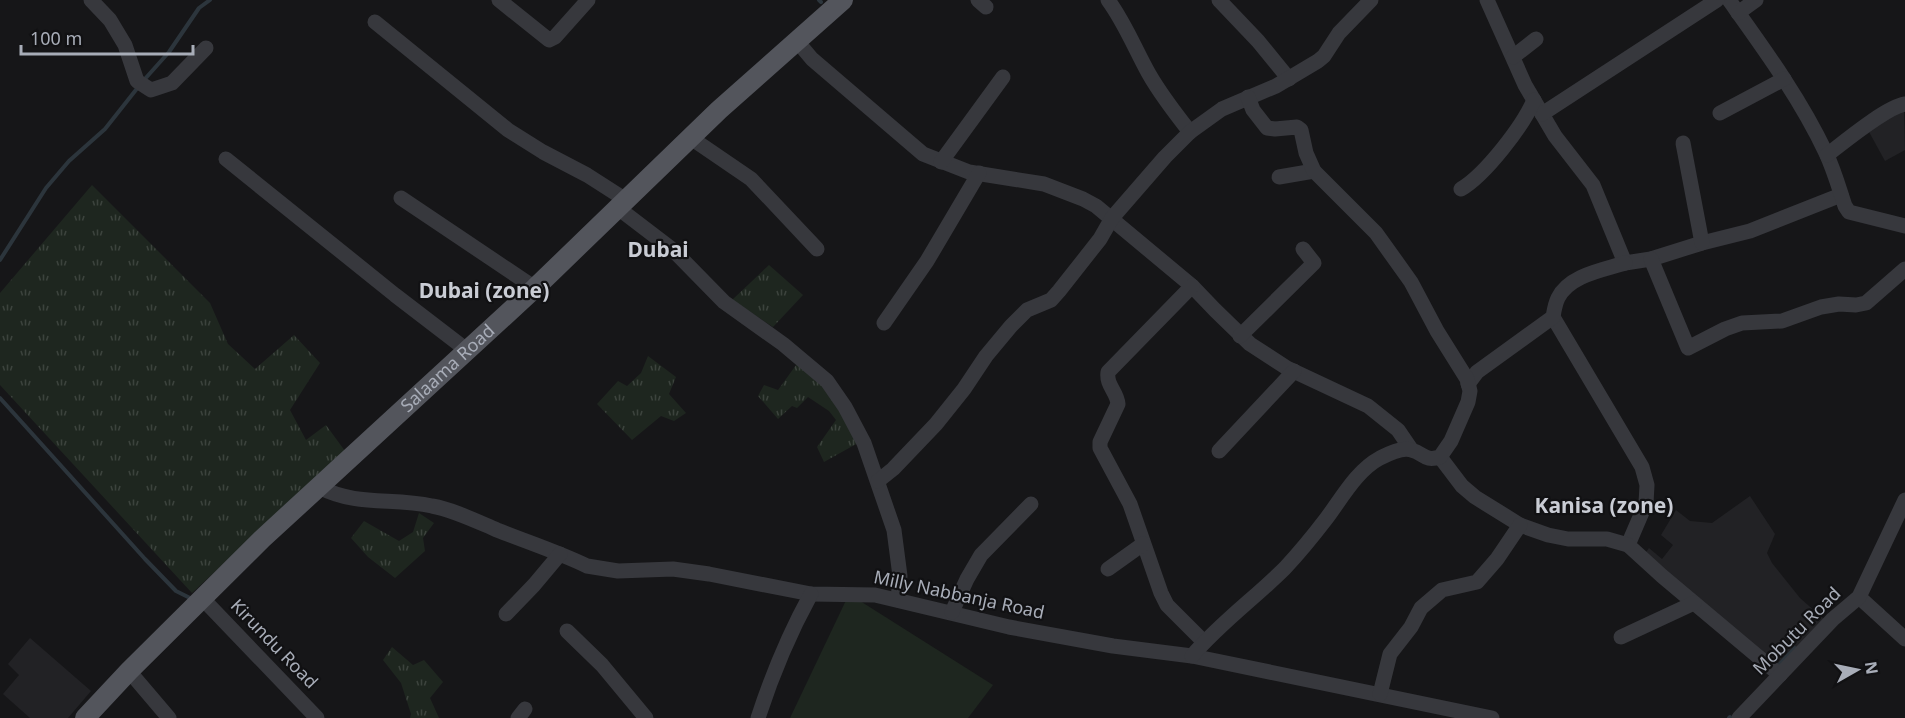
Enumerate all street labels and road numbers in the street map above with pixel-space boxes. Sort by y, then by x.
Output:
street label: Salaama Road [395,318,499,417]
street label: Milly Nabbanja Road [872,564,1047,624]
street label: Mobutu Road [1747,581,1845,679]
street label: Kirundu Road [226,593,324,693]

